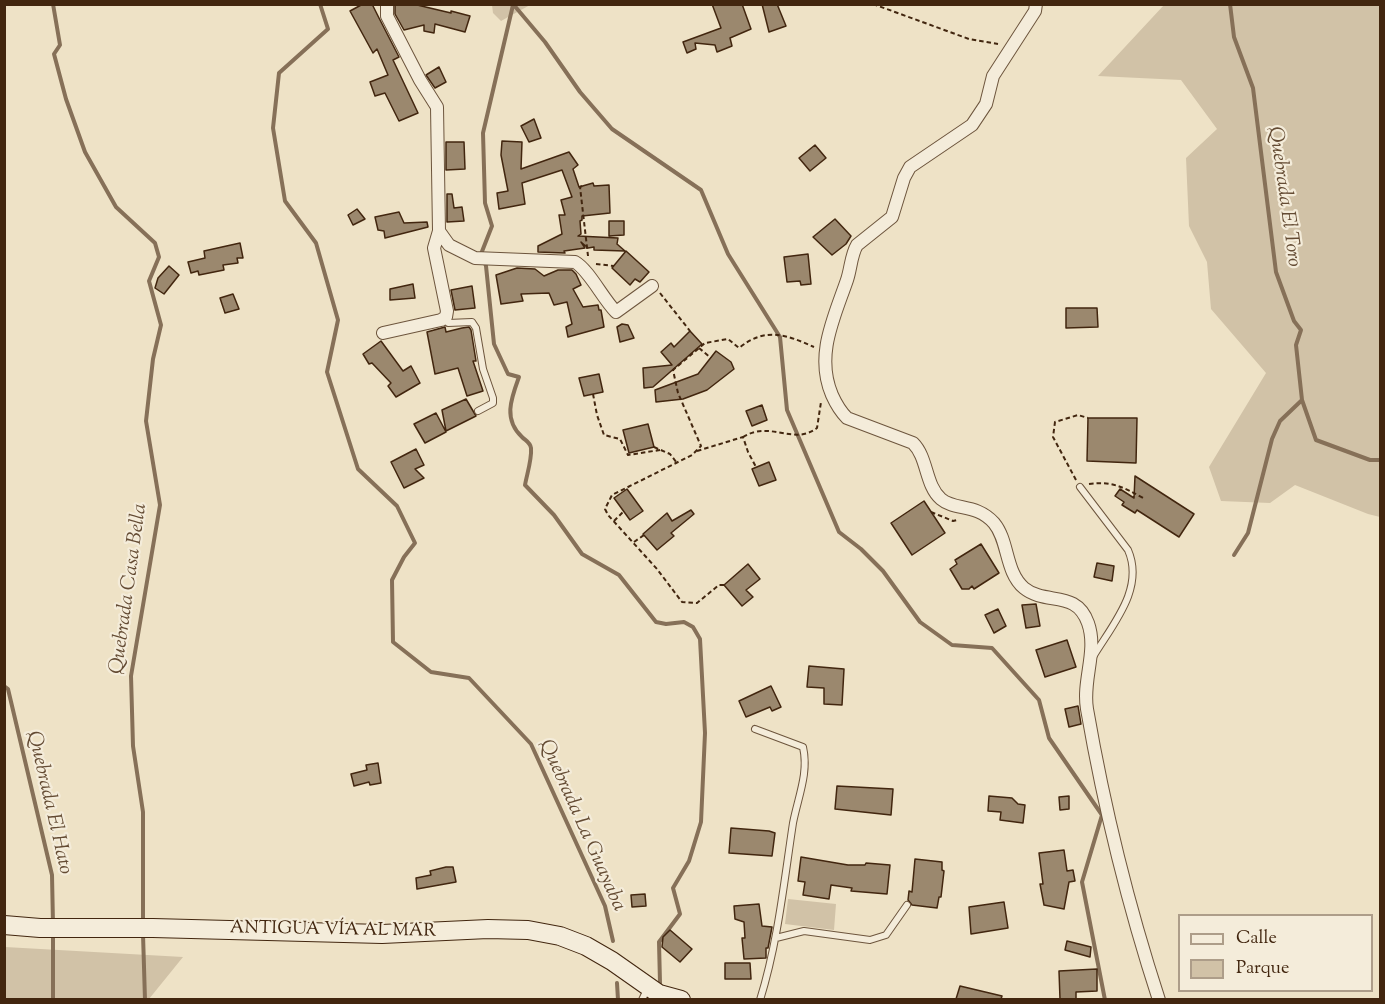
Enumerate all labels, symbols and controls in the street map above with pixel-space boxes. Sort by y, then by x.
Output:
water label: Quebrada El Toro [1261,125,1305,269]
water label: Quebrada Casa Bella [106,502,154,676]
water label: Quebrada El Hato [20,729,76,877]
water label: Quebrada La Guayaba [532,737,630,915]
legend [1178,914,1373,992]
street label: ANTIGUA VÍA AL MAR [230,918,436,944]
text: Calle [1236,926,1277,952]
text: Parque [1236,956,1289,982]

